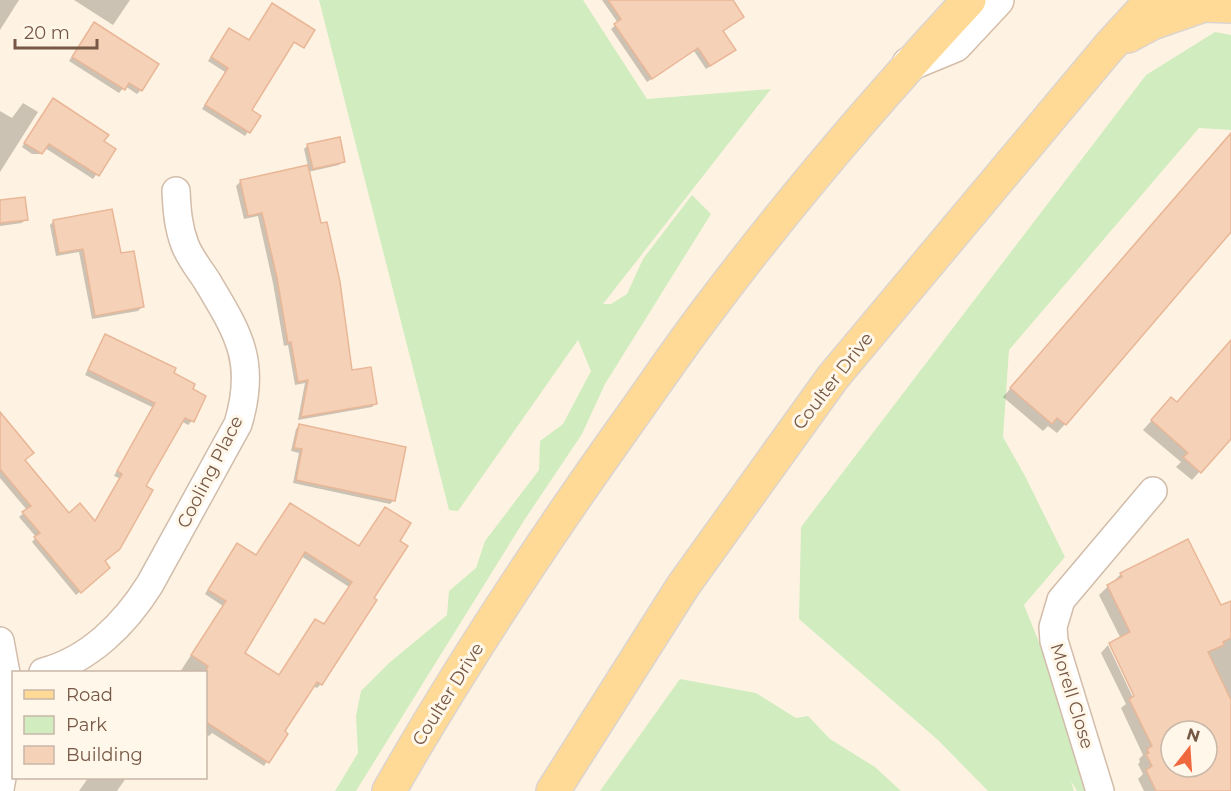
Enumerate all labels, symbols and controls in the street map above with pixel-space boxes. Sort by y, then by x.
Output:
scale bar [15,12,98,50]
text: 20 m [24,22,70,44]
street label: Coulter Drive [788,328,878,434]
street label: Cooling Place [172,412,248,532]
street label: Coulter Drive [408,638,488,750]
street label: Morell Close [1046,641,1099,752]
legend [12,671,207,779]
text: Road [66,684,113,706]
text: Park [66,714,107,736]
north arrow [1159,719,1219,779]
text: N [1184,724,1202,746]
text: Building [66,744,143,766]

